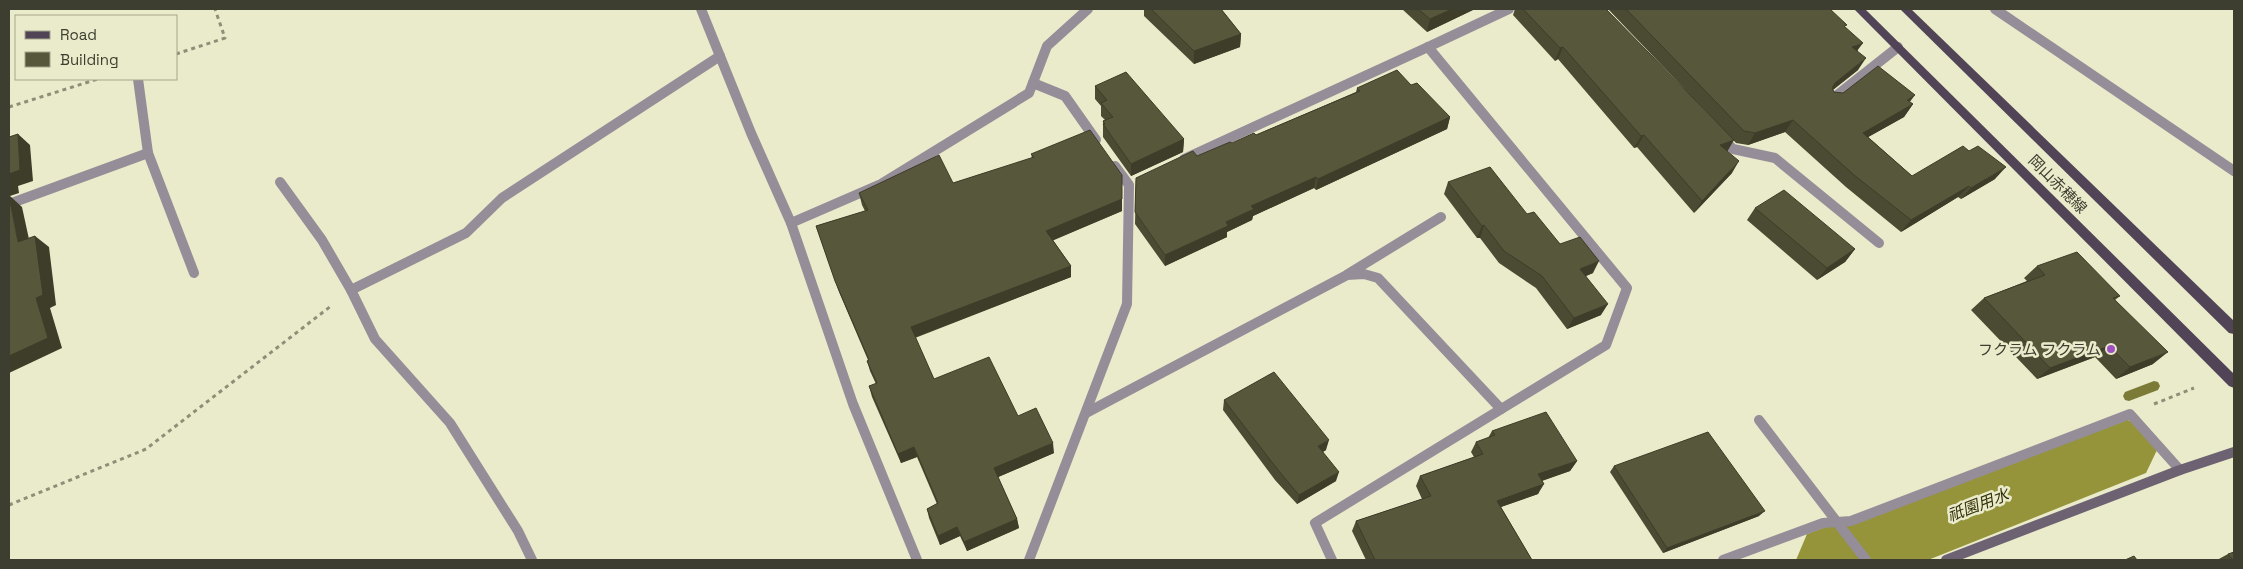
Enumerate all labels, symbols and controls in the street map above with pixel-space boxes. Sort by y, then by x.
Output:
legend [15,15,178,80]
text: Road [60,25,97,44]
text: Building [60,50,119,69]
street label: 岡山赤穂線 [2025,151,2091,217]
place label: フクラム フクラム [1978,340,2101,359]
marker: フクラム フクラム [2105,343,2117,355]
water label: 祇園用水 [1944,483,2013,526]

